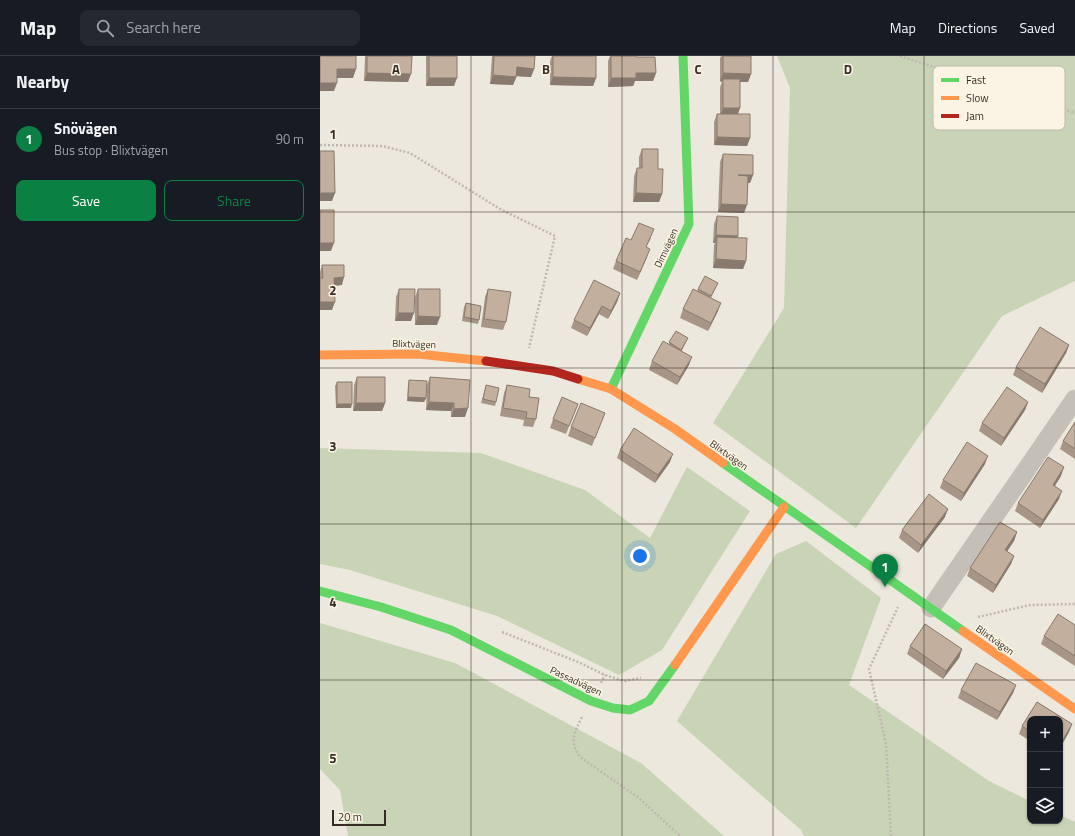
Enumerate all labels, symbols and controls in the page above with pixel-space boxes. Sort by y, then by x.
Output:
search box [80,10,360,46]
text: Map [20,13,56,42]
text: Search here [126,16,201,39]
icon: search [94,17,116,39]
text: Map [890,17,916,38]
text: Directions [938,17,997,38]
text: Saved [1019,17,1055,38]
text: A [392,59,400,79]
text: B [542,59,550,79]
text: C [694,59,702,79]
text: D [844,59,852,79]
legend [933,66,1065,130]
text: Nearby [16,69,69,95]
text: Fast [966,72,986,88]
text: Slow [966,90,989,106]
text: Jam [966,108,984,124]
text: Snövägen [54,117,117,140]
text: 1 [329,124,337,144]
text: 1 [25,129,33,149]
text: 90 m [276,129,304,149]
text: Bus stop · Blixtvägen [54,140,168,160]
button: Save [16,180,156,221]
button: Share [164,180,304,221]
street label: Dimvägen [650,226,682,270]
text: 2 [329,280,337,300]
street label: Blixtvägen [392,336,436,352]
text: 3 [329,436,337,456]
street label: Blixtvägen [707,436,751,474]
your location [630,546,650,566]
pin: 1 [872,554,898,587]
text: 4 [329,592,337,612]
street label: Blixtvägen [973,621,1017,659]
street label: Passadvägen [548,662,604,700]
map controls [1027,716,1063,824]
button: + [1027,716,1063,752]
text: 5 [329,748,337,768]
button: − [1027,752,1063,788]
button: layers [1027,788,1063,824]
scale bar [332,808,386,827]
text: 20 m [338,809,362,825]

